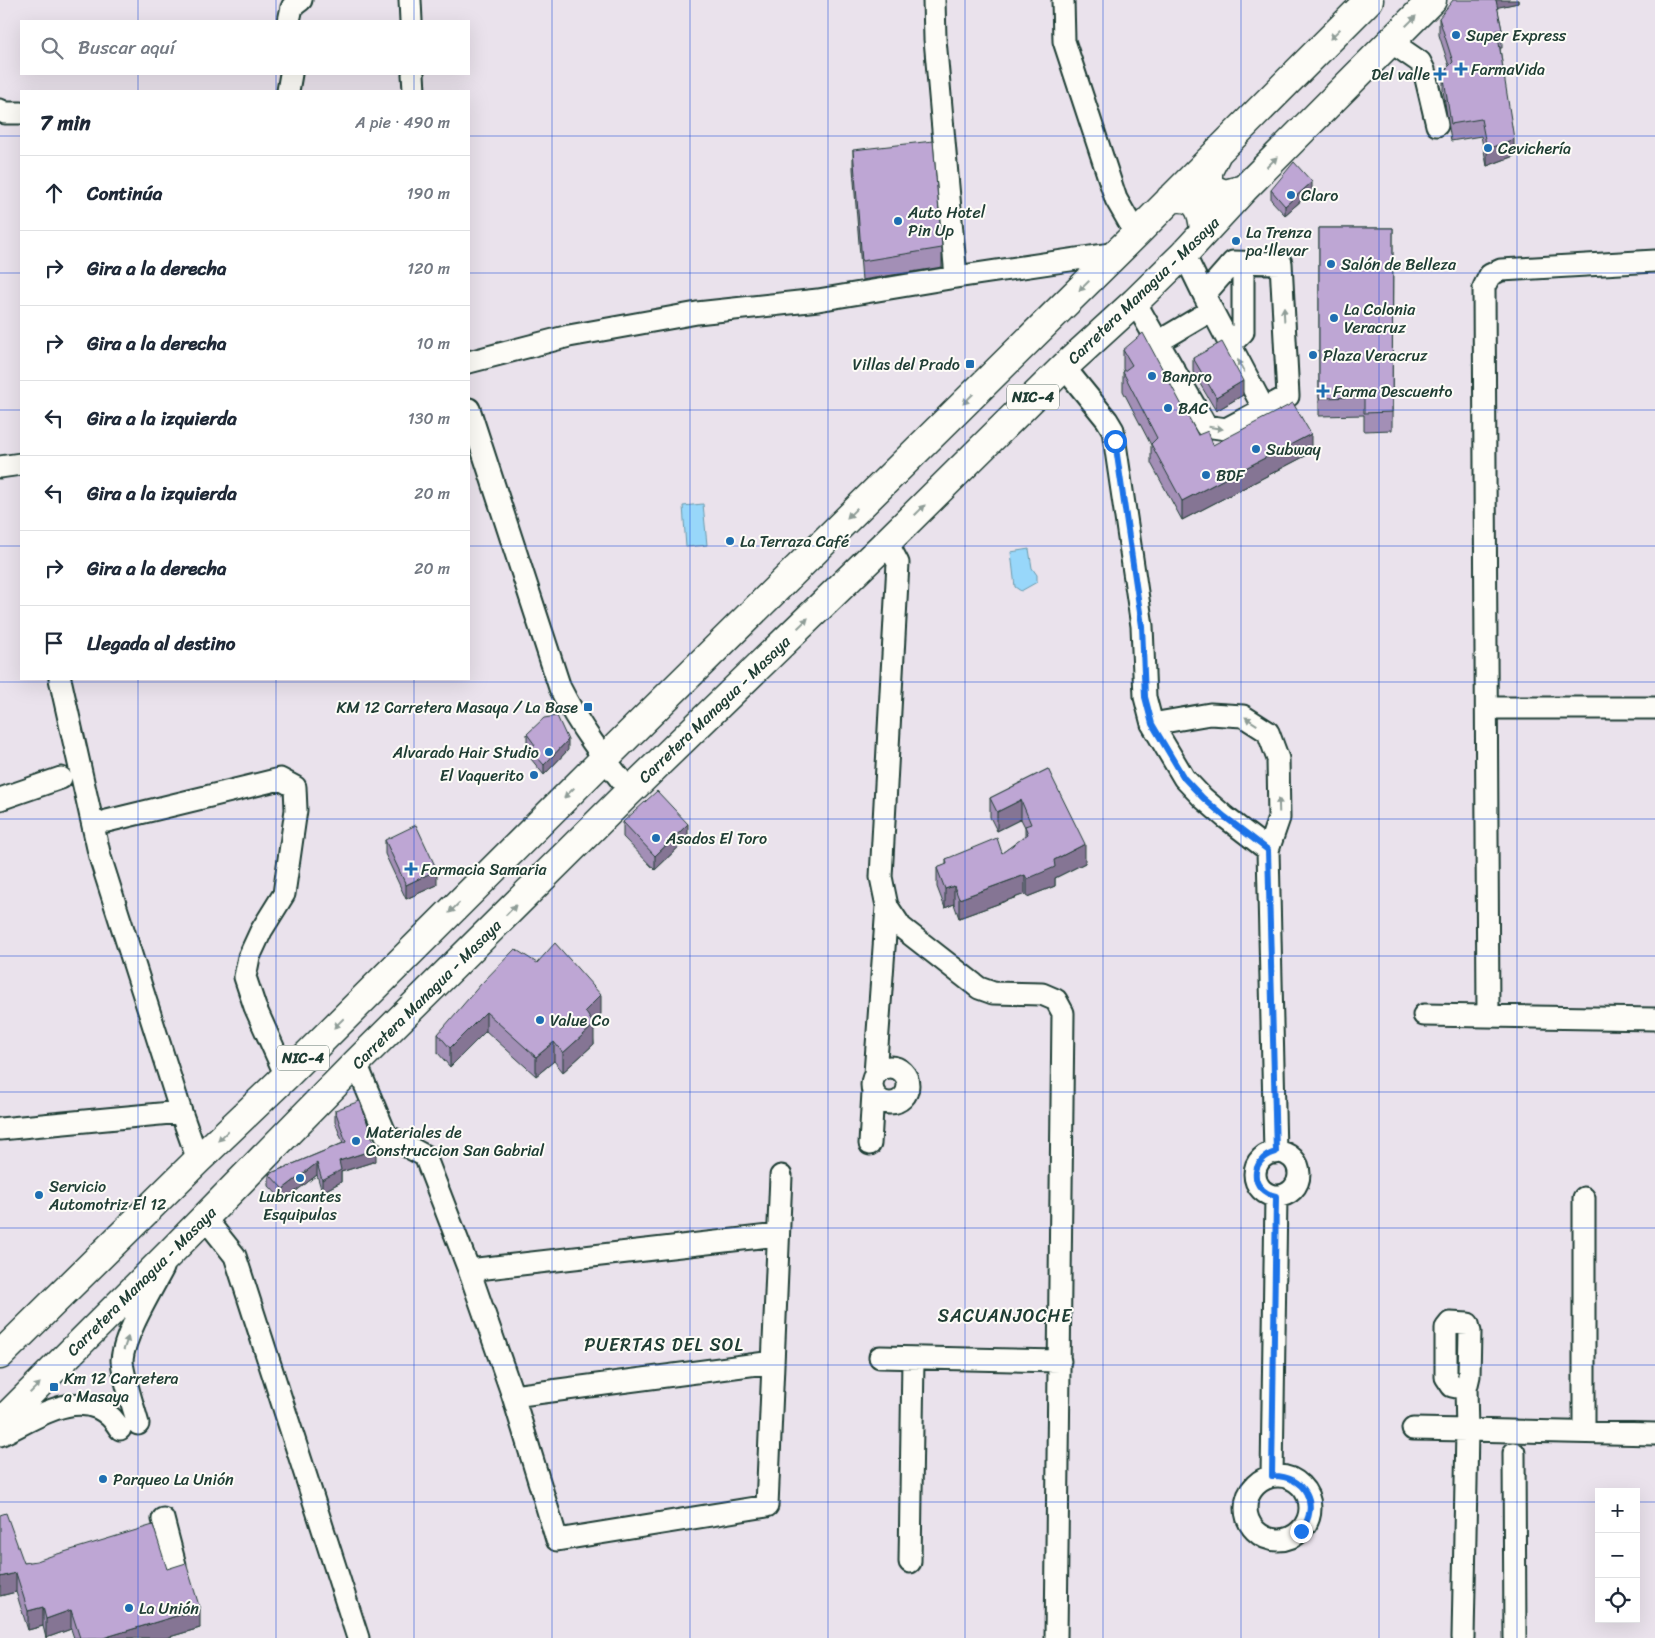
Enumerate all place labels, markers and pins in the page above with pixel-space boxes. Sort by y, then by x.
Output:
place label: Super Express [1466,21,1567,50]
marker: Super Express [1450,29,1462,41]
place label: FarmaVida [1471,55,1545,84]
place label: Del valle [1371,60,1430,89]
marker: FarmaVida [1455,63,1467,75]
marker: Del valle [1434,68,1446,80]
place label: Cevichería [1498,134,1571,163]
marker: Cevichería [1482,142,1494,154]
place label: Claro [1301,181,1338,210]
marker: Claro [1285,189,1297,201]
place label: Auto Hotel Pin Up [907,198,986,245]
marker: Auto Hotel Pin Up [892,215,904,227]
place label: La Trenza pa'llevar [1245,218,1312,265]
marker: La Trenza pa'llevar [1230,235,1242,247]
place label: Salón de Belleza [1341,250,1457,279]
marker: Salón de Belleza [1325,258,1337,270]
place label: La Colonia Veracruz [1344,295,1416,342]
marker: La Colonia Veracruz [1328,312,1340,324]
place label: Plaza Veracruz [1323,341,1428,370]
marker: Plaza Veracruz [1307,349,1319,361]
place label: Villas del Prado [852,350,960,379]
marker: Villas del Prado [964,358,976,370]
place label: Banpro [1162,362,1212,391]
marker: Banpro [1146,370,1158,382]
place label: Farma Descuento [1333,377,1452,406]
marker: Farma Descuento [1317,385,1329,397]
place label: BAC [1178,394,1209,423]
marker: BAC [1162,402,1174,414]
place label: Subway [1266,435,1321,464]
marker: Subway [1250,443,1262,455]
place label: BDF [1216,461,1246,490]
marker: BDF [1200,469,1212,481]
place label: La Terraza Café [740,527,849,556]
marker: La Terraza Café [724,535,736,547]
place label: KM 12 Carretera Masaya / La Base [336,693,578,722]
marker: KM 12 Carretera Masaya / La Base [582,701,594,713]
place label: Alvarado Hair Studio [392,738,539,767]
marker: Alvarado Hair Studio [543,746,555,758]
place label: El Vaquerito [440,761,524,790]
marker: El Vaquerito [528,769,540,781]
place label: Asados El Toro [665,824,767,853]
marker: Asados El Toro [650,832,662,844]
place label: Farmacia Samaria [421,855,548,884]
marker: Farmacia Samaria [405,863,417,875]
place label: Value Co [550,1006,610,1035]
marker: Value Co [534,1014,546,1026]
place label: Materiales de Construccion San Gabrial [366,1118,544,1165]
marker: Materiales de Construccion San Gabrial [350,1135,362,1147]
place label: Servicio Automotriz El 12 [48,1172,166,1219]
marker: Lubricantes Esquipulas [294,1172,306,1184]
place label: Lubricantes Esquipulas [259,1182,342,1229]
marker: Servicio Automotriz El 12 [33,1189,45,1201]
place label: Km 12 Carretera a Masaya [64,1364,179,1411]
marker: Km 12 Carretera a Masaya [48,1381,60,1393]
place label: Parqueo La Unión [113,1465,234,1494]
marker: Parqueo La Unión [97,1473,109,1485]
place label: La Unión [139,1594,199,1623]
marker: La Unión [123,1602,135,1614]

